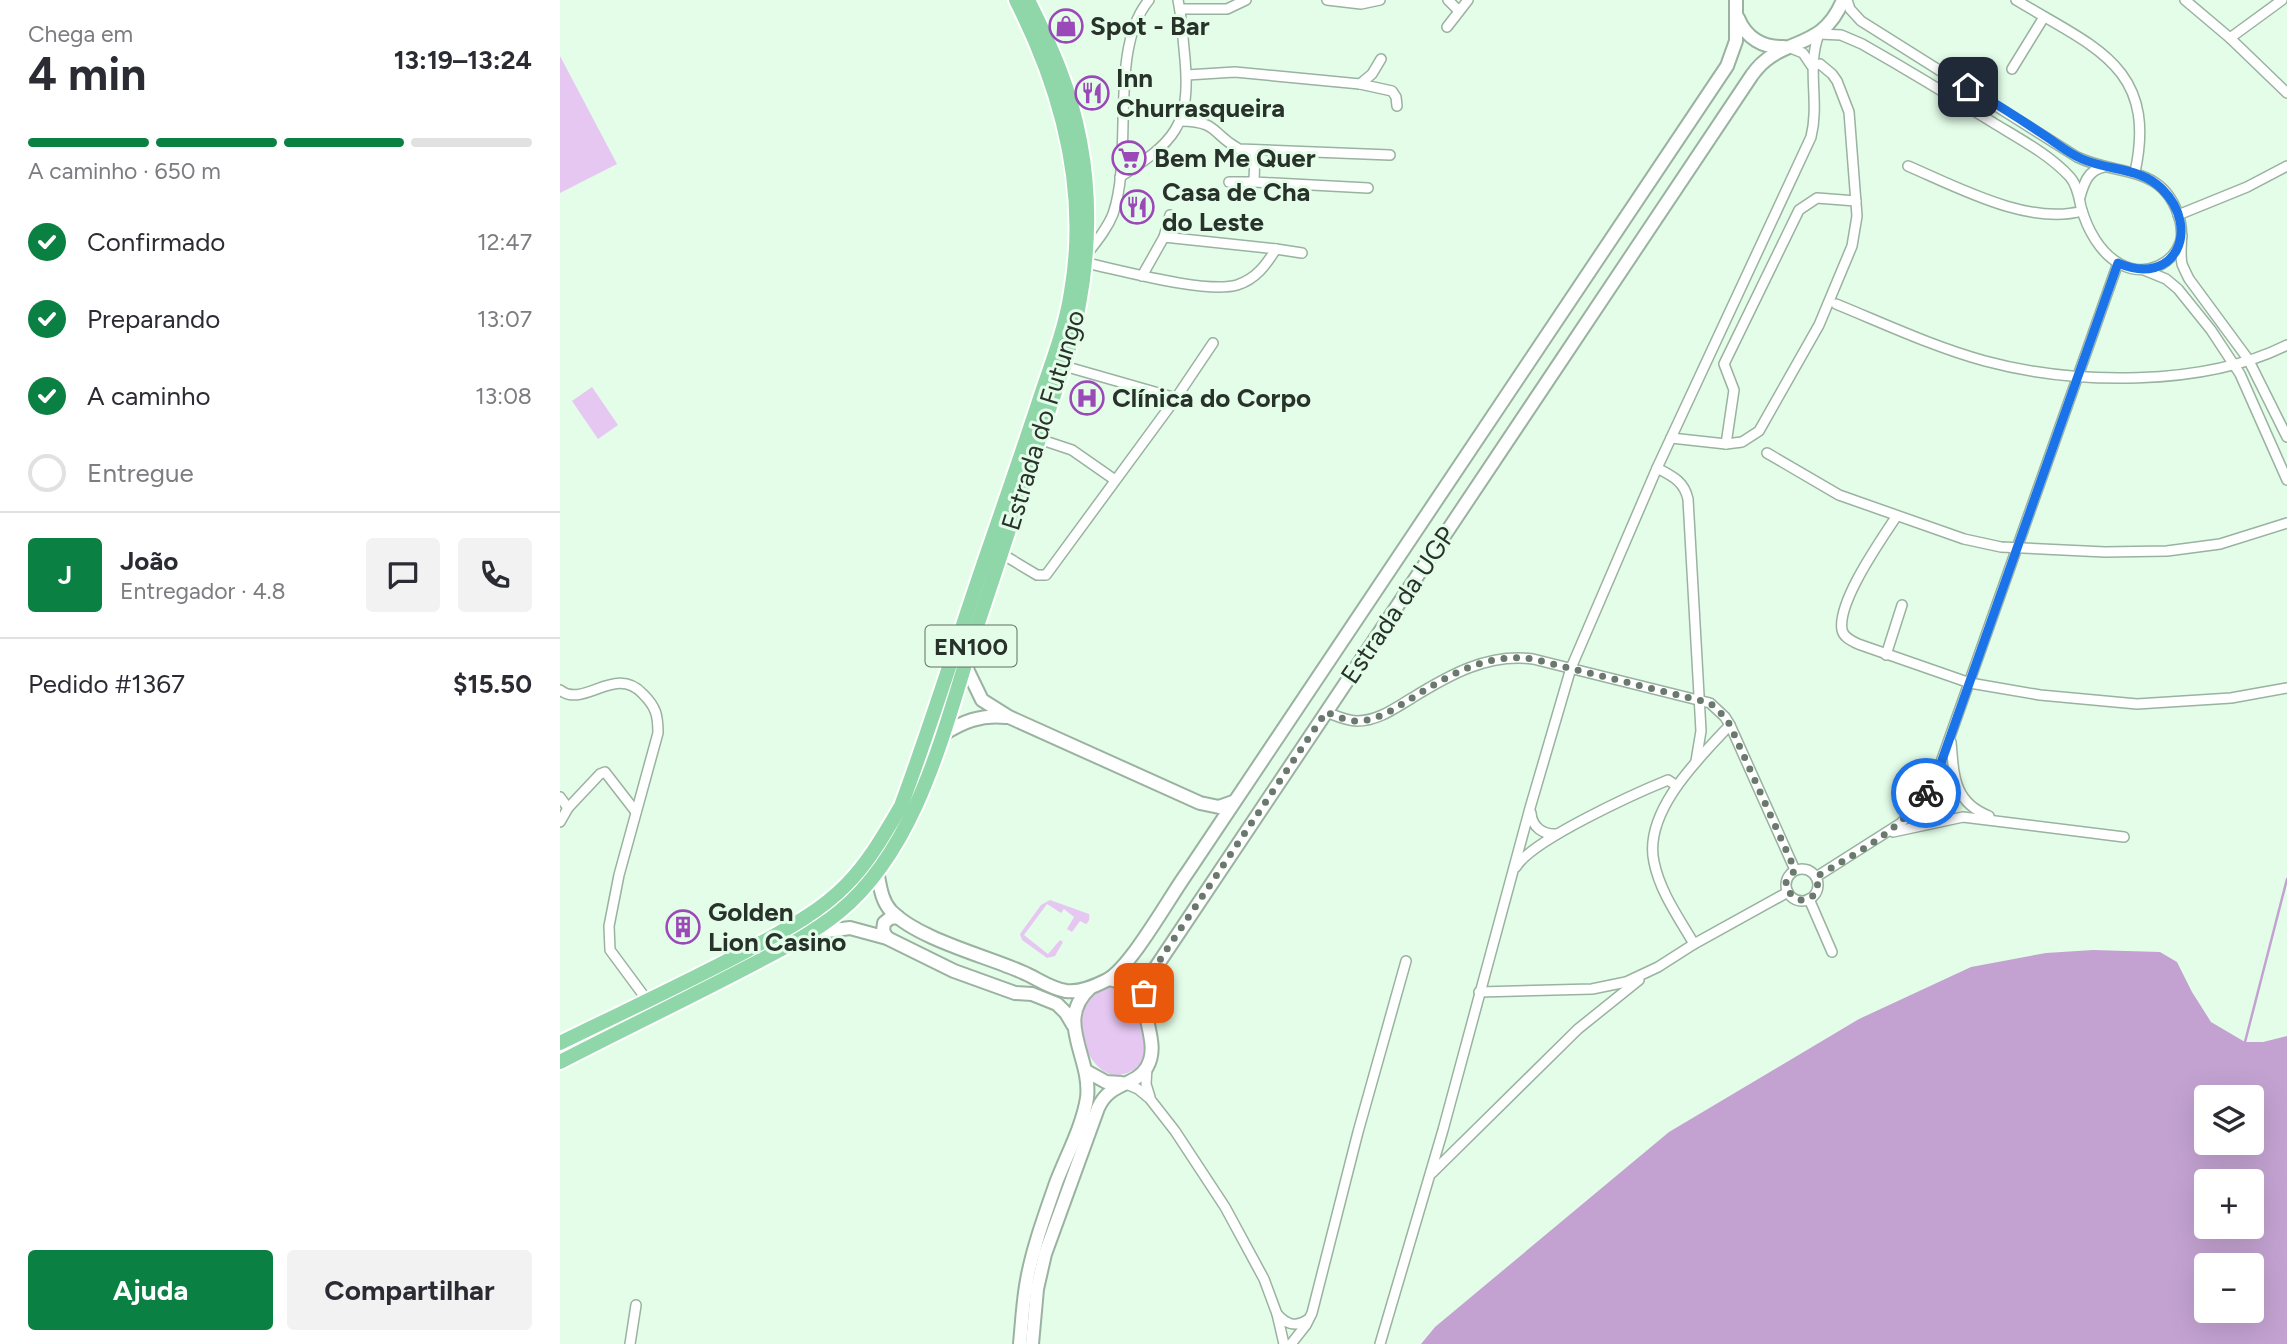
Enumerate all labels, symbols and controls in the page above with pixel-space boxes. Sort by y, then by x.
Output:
shop icon: Spot - Bar [1047,7,1085,45]
place label: Spot - Bar [1090,10,1210,42]
text: Chega em [28,20,133,48]
text: 13:19–13:24 [394,44,532,76]
text: 4 min [28,46,146,102]
pin [1938,57,1998,117]
place label: Inn Churrasqueira [1116,62,1285,124]
icon: home [1949,68,1987,106]
restaurant icon: Inn Churrasqueira [1073,74,1111,112]
supermarket icon: Bem Me Quer [1110,139,1148,177]
place label: Bem Me Quer [1154,142,1316,174]
text: A caminho · 650 m [28,157,221,185]
place label: Casa de Cha do Leste [1162,176,1310,238]
restaurant icon: Casa de Cha do Leste [1118,188,1156,226]
icon: check [28,223,66,261]
text: Confirmado [87,226,225,258]
text: 12:47 [477,228,532,256]
icon: check [28,300,66,338]
text: Preparando [87,303,220,335]
text: 13:07 [477,305,532,333]
street label: Estrada do Futungo [994,306,1092,534]
icon: check [28,377,66,415]
hospital icon: Clínica do Corpo [1068,379,1106,417]
text: A caminho [87,380,211,412]
text: 13:08 [475,382,532,410]
place label: Clínica do Corpo [1112,382,1311,414]
text: Entregue [87,457,194,489]
street label: Estrada da UGP [1334,520,1462,690]
button: chat [366,538,440,612]
button: phone [458,538,532,612]
text: João [120,545,178,577]
text: J [58,559,72,591]
text: Entregador · 4.8 [120,577,286,605]
road number: EN100 [926,626,1017,666]
text: Pedido #1367 [28,668,185,700]
text: $15.50 [453,668,532,700]
courier [1891,758,1961,828]
icon: bike [1907,774,1945,812]
place label: Golden Lion Casino [708,896,846,958]
building icon: Golden Lion Casino [664,908,702,946]
pin [1114,963,1174,1023]
icon: bag [1125,974,1163,1012]
map controls [2194,1085,2264,1323]
button: layers [2194,1085,2264,1155]
button: + [2194,1169,2264,1239]
button: Ajuda [28,1250,273,1330]
button: Compartilhar [287,1250,532,1330]
button: − [2194,1253,2264,1323]

